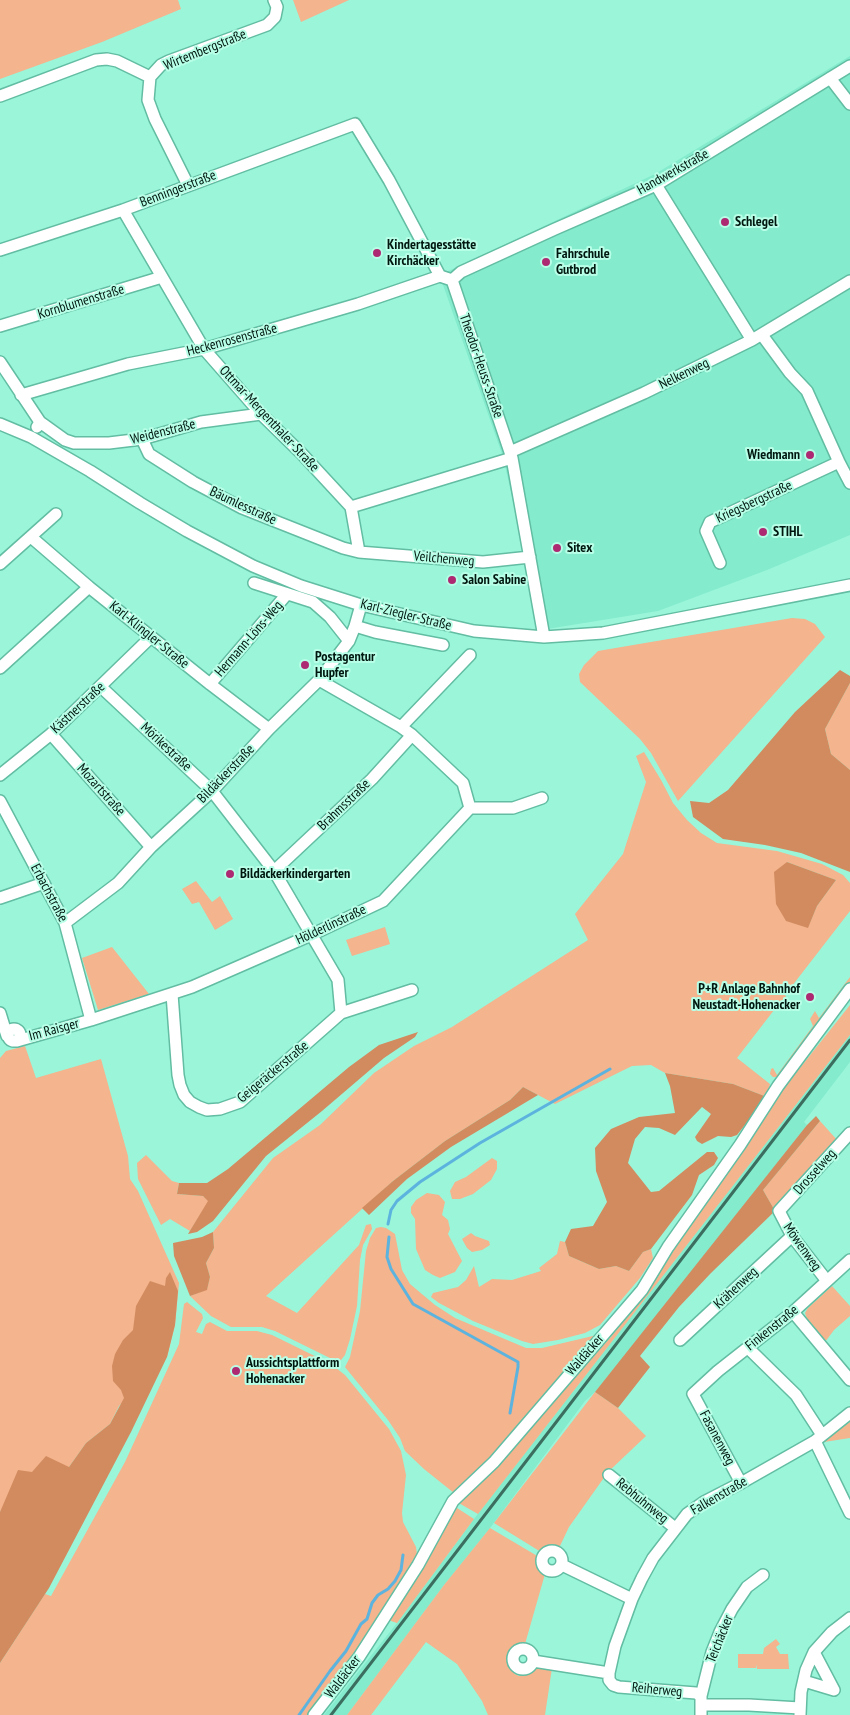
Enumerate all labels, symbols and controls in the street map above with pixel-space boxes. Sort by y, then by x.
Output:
street label: Wirtembergstraße [161,26,249,74]
street label: Handwerkstraße [634,145,712,199]
street label: Benningerstraße [138,167,218,211]
place label: Schlegel [735,214,777,230]
marker: Schlegel [719,216,731,228]
place label: Kindertagesstätte Kirchäcker [387,237,476,270]
place label: Fahrschule Gutbrod [556,246,610,278]
marker: Kindertagesstätte Kirchäcker [371,247,383,259]
marker: Fahrschule Gutbrod [540,256,552,268]
street label: Kornblumenstraße [36,281,126,323]
street label: Theodor-Heuss-Straße [455,312,507,420]
street label: Heckenrosenstraße [185,320,279,360]
street label: Nelkenweg [656,355,712,393]
street label: Ottmar-Mergenthaler-Straße [215,362,323,476]
street label: Weidenstraße [129,416,197,448]
place label: Wiedmann [747,447,800,463]
marker: Wiedmann [804,449,816,461]
street label: Kriegsbergstraße [713,477,795,527]
street label: Bäumlesstraße [207,483,279,529]
place label: STIHL [773,524,803,540]
marker: STIHL [757,526,769,538]
place label: Sitex [567,540,592,556]
marker: Sitex [551,542,563,554]
street label: Veilchenweg [413,548,475,570]
place label: Salon Sabine [462,572,526,588]
marker: Salon Sabine [446,574,458,586]
street label: Karl-Ziegler-Straße [359,596,453,634]
street label: Karl-Klingler-Straße [106,598,192,672]
street label: Hermann-Löns-Weg [212,598,286,680]
place label: Postagentur Hupfer [315,649,375,682]
marker: Postagentur Hupfer [299,659,311,671]
street label: Kästnerstraße [48,679,108,737]
street label: Mörikestraße [137,719,195,775]
street label: Bildäckerstraße [194,741,258,807]
street label: Mozartstraße [73,761,129,819]
street label: Brahmsstraße [314,776,374,834]
street label: Erbachstraße [27,861,71,925]
place label: Bildäckerkindergarten [240,866,350,882]
marker: Bildäckerkindergarten [224,868,236,880]
street label: Hölderlinstraße [293,901,369,949]
place label: P+R Anlage Bahnhof Neustadt-Hohenacker [692,981,800,1014]
marker: P+R Anlage Bahnhof Neustadt-Hohenacker [804,991,816,1003]
street label: Im Raisger [27,1015,81,1045]
street label: Geigeräckerstraße [234,1037,312,1107]
street label: Drosselweg [790,1146,840,1198]
street label: Möwenweg [779,1220,825,1274]
street label: Krähenweg [711,1263,761,1313]
street label: Finkenstraße [742,1302,802,1354]
street label: Waldäcker [562,1331,608,1379]
place label: Aussichtsplattform Hohenacker [246,1355,339,1388]
marker: Aussichtsplattform Hohenacker [230,1365,242,1377]
street label: Fasanenweg [696,1408,738,1468]
street label: Falkenstraße [688,1473,750,1519]
street label: Rebhuhnweg [612,1475,672,1527]
street label: Teichäcker [703,1613,737,1665]
street label: Waldäcker [321,1652,365,1702]
street label: Reiherweg [631,1679,683,1701]

